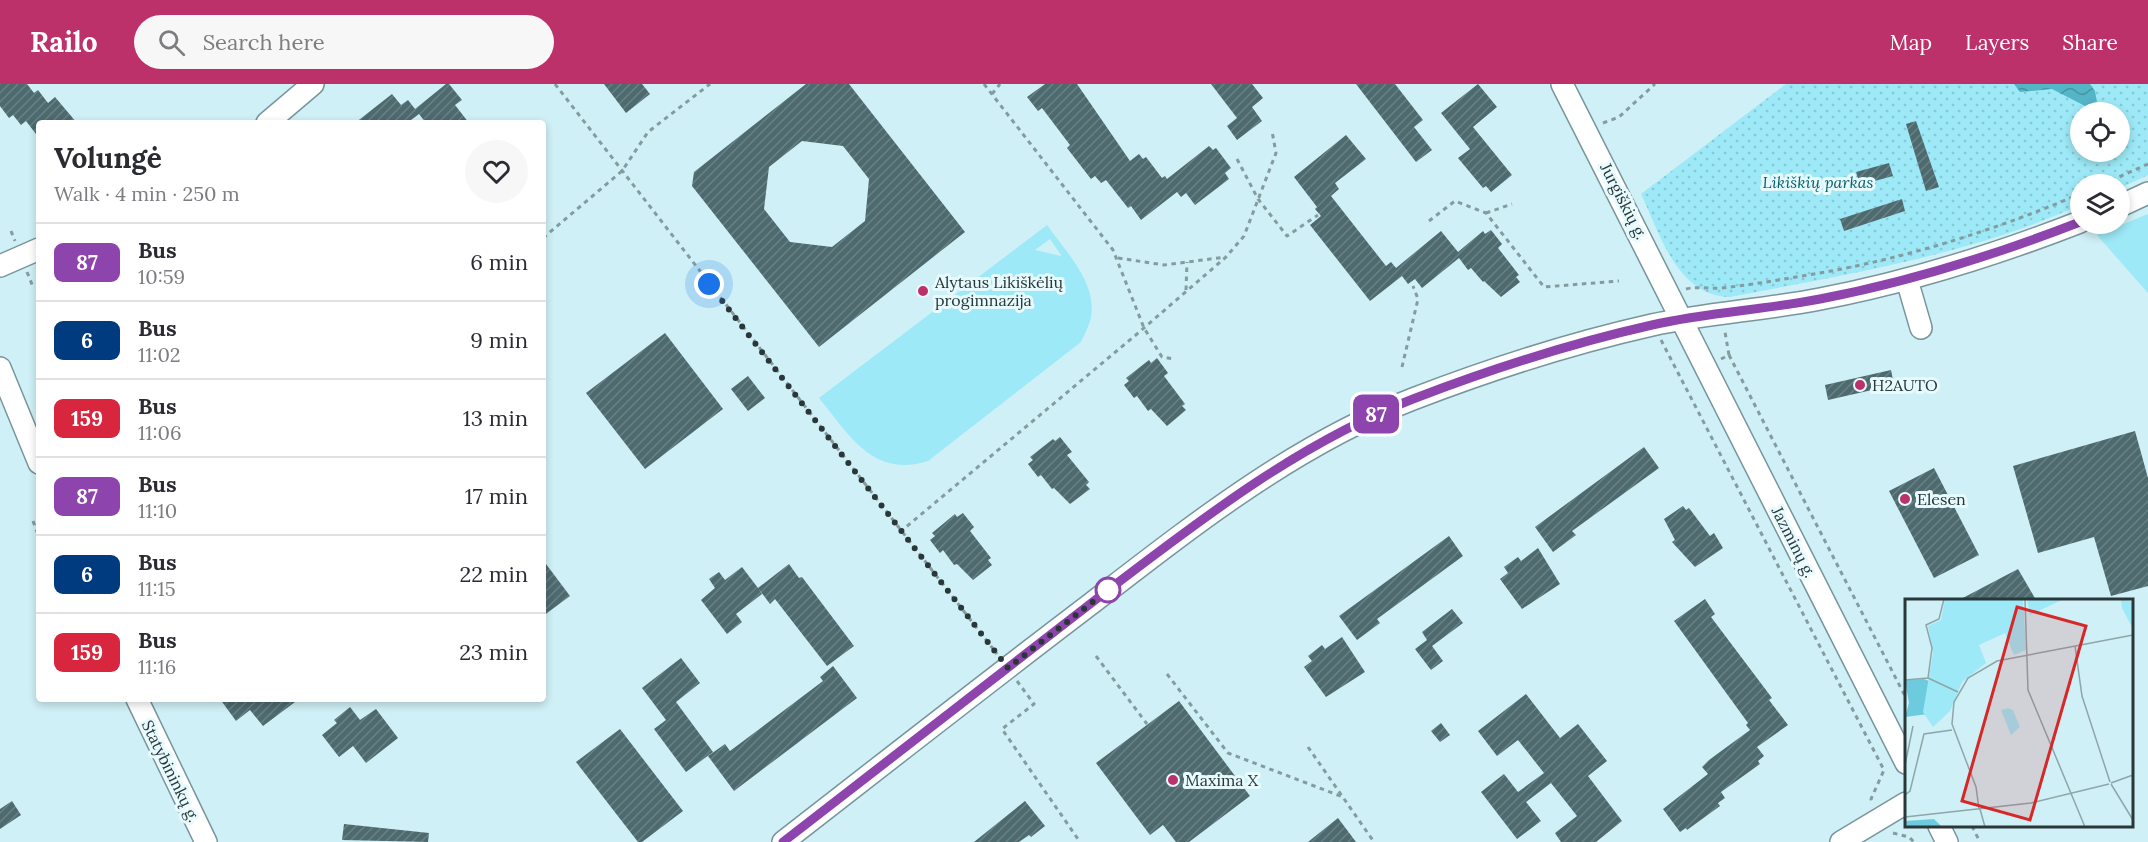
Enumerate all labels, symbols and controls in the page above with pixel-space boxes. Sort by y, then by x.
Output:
search box [134,15,554,69]
text: Railo [30,24,98,60]
icon: search [155,26,188,59]
text: Search here [203,28,325,56]
text: Map [1889,29,1932,56]
text: Layers [1965,29,2029,56]
text: Share [2062,29,2118,56]
map controls [2070,102,2130,234]
button: locate [2070,102,2130,162]
text: Volungė [54,140,162,176]
button: heart [465,140,528,203]
street label: Jurgiškių g. [1596,159,1652,243]
park label: Likiškių parkas [1763,172,1874,192]
button: layers [2070,174,2130,234]
text: Walk · 4 min · 250 m [54,181,240,206]
text: Bus [138,236,177,264]
text: 6 min [470,248,528,276]
text: 87 [76,249,98,276]
text: 10:59 [138,264,185,289]
your location [694,269,724,299]
place label: Alytaus Likiškėlių progimnazija [934,272,1064,310]
marker: Alytaus Likiškėlių progimnazija [916,284,930,298]
text: Bus [138,314,177,342]
text: 9 min [470,326,528,354]
text: 6 [81,327,93,354]
text: 11:02 [138,342,181,367]
place label: H2AUTO [1872,375,1938,395]
marker: H2AUTO [1853,378,1867,392]
text: Bus [138,392,177,420]
line badge: 87 [1349,394,1403,434]
text: 87 [1365,401,1387,428]
text: 13 min [463,404,528,432]
text: 159 [71,405,103,432]
text: 11:06 [138,420,182,445]
text: Bus [138,470,177,498]
text: 17 min [465,482,528,510]
text: 87 [76,483,98,510]
place label: Elesen [1917,489,1966,509]
marker: Elesen [1898,492,1912,506]
text: 11:10 [138,498,177,523]
street label: Jazminų g. [1767,502,1820,581]
text: Bus [138,548,177,576]
text: 22 min [459,560,528,588]
text: 6 [81,561,93,588]
text: 11:15 [138,576,176,601]
unlabelled marker [1095,577,1121,603]
inset map [1905,599,2133,827]
text: Bus [138,626,177,654]
text: 23 min [459,638,528,666]
text: 159 [71,639,103,666]
text: 11:16 [138,654,176,679]
street label: Statybininkų g. [138,717,204,825]
place label: Maxima X [1185,770,1259,790]
marker: Maxima X [1166,773,1180,787]

